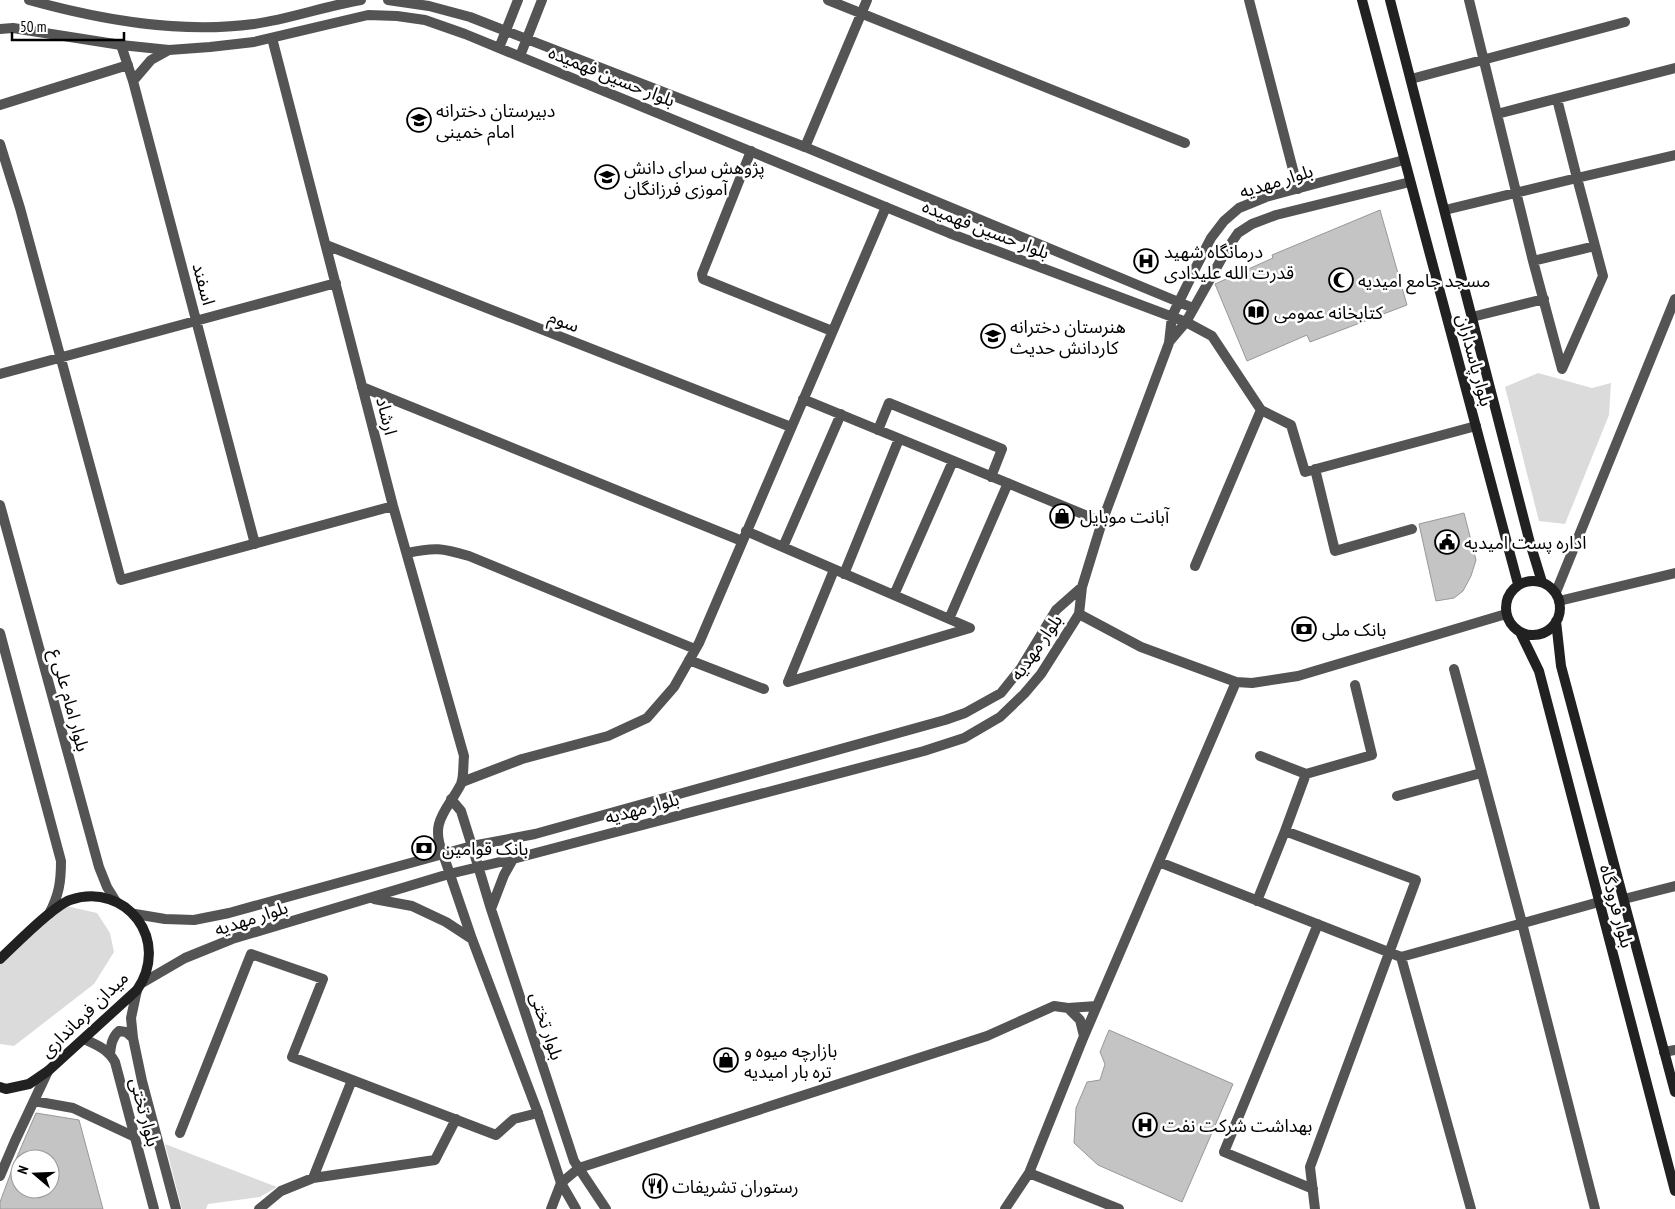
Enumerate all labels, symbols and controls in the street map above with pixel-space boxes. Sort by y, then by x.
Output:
scale bar [12,10,125,42]
text: 50 m [20,17,46,36]
street label: بلوار حسین فهمیده [545,40,679,112]
place label: دبیرستان دخترانه امام خمینی [436,99,555,146]
school or university icon: دبیرستان دخترانه امام خمینی [406,107,432,133]
place label: پژوهش سرای دانش آموزی فرزانگان [624,156,765,200]
street label: بلوار مهدیه [1236,159,1316,203]
school or university icon: پژوهش سرای دانش آموزی فرزانگان [594,164,620,190]
street label: بلوار حسین فهمیده [919,194,1053,264]
place label: درمانگاه شهید قدرت الله علیدادی [1164,240,1294,284]
hospital icon: درمانگاه شهید قدرت الله علیدادی [1133,248,1159,274]
street label: اسفند [187,260,221,308]
mosque icon: مسجد جامع امیدیه [1328,267,1354,293]
place label: مسجد جامع امیدیه [1358,269,1490,295]
library icon: کتابخانه عمومی [1243,299,1269,325]
place label: کتابخانه عمومی [1274,301,1384,324]
street label: سوم [544,305,583,340]
street label: بلوار پاسداران [1451,311,1498,409]
place label: هنرستان دخترانه کاردانش حدیث [1010,315,1126,359]
school or university icon: هنرستان دخترانه کاردانش حدیث [980,323,1006,349]
street label: ارشاد [371,395,403,437]
shop icon: آبانت موبایل [1049,503,1075,529]
place label: آبانت موبایل [1080,505,1170,528]
public building icon: اداره پست امیدیه [1434,529,1460,555]
place label: اداره پست امیدیه [1464,531,1586,554]
street label: بلوار مهدیه [1005,609,1067,685]
bank icon: بانک ملی [1291,616,1317,642]
place label: بانک ملی [1322,618,1386,641]
street label: بلوار امام علی ع [42,646,95,755]
street label: بلوار مهدیه [602,787,682,829]
bank icon: بانک قوامین [411,835,437,861]
place label: بانک قوامین [442,837,528,860]
street label: بلوار فرودگاه [1595,862,1639,950]
street label: بلوار مهدیه [211,895,291,941]
street label: میدان فرمانداری [35,966,133,1062]
street label: بلوار تختی [525,989,569,1063]
place label: بازارچه میوه و تره بار امیدیه [744,1039,837,1083]
shop icon: بازارچه میوه و تره بار امیدیه [713,1047,739,1073]
street label: بلوار تختی [125,1075,165,1149]
hospital icon: بهداشت شرکت نفت [1132,1112,1158,1138]
place label: بهداشت شرکت نفت [1162,1114,1312,1137]
north arrow [10,1149,60,1199]
text: N [13,1163,32,1176]
restaurant icon: رستوران تشریفات [642,1173,668,1199]
place label: رستوران تشریفات [672,1175,799,1198]

